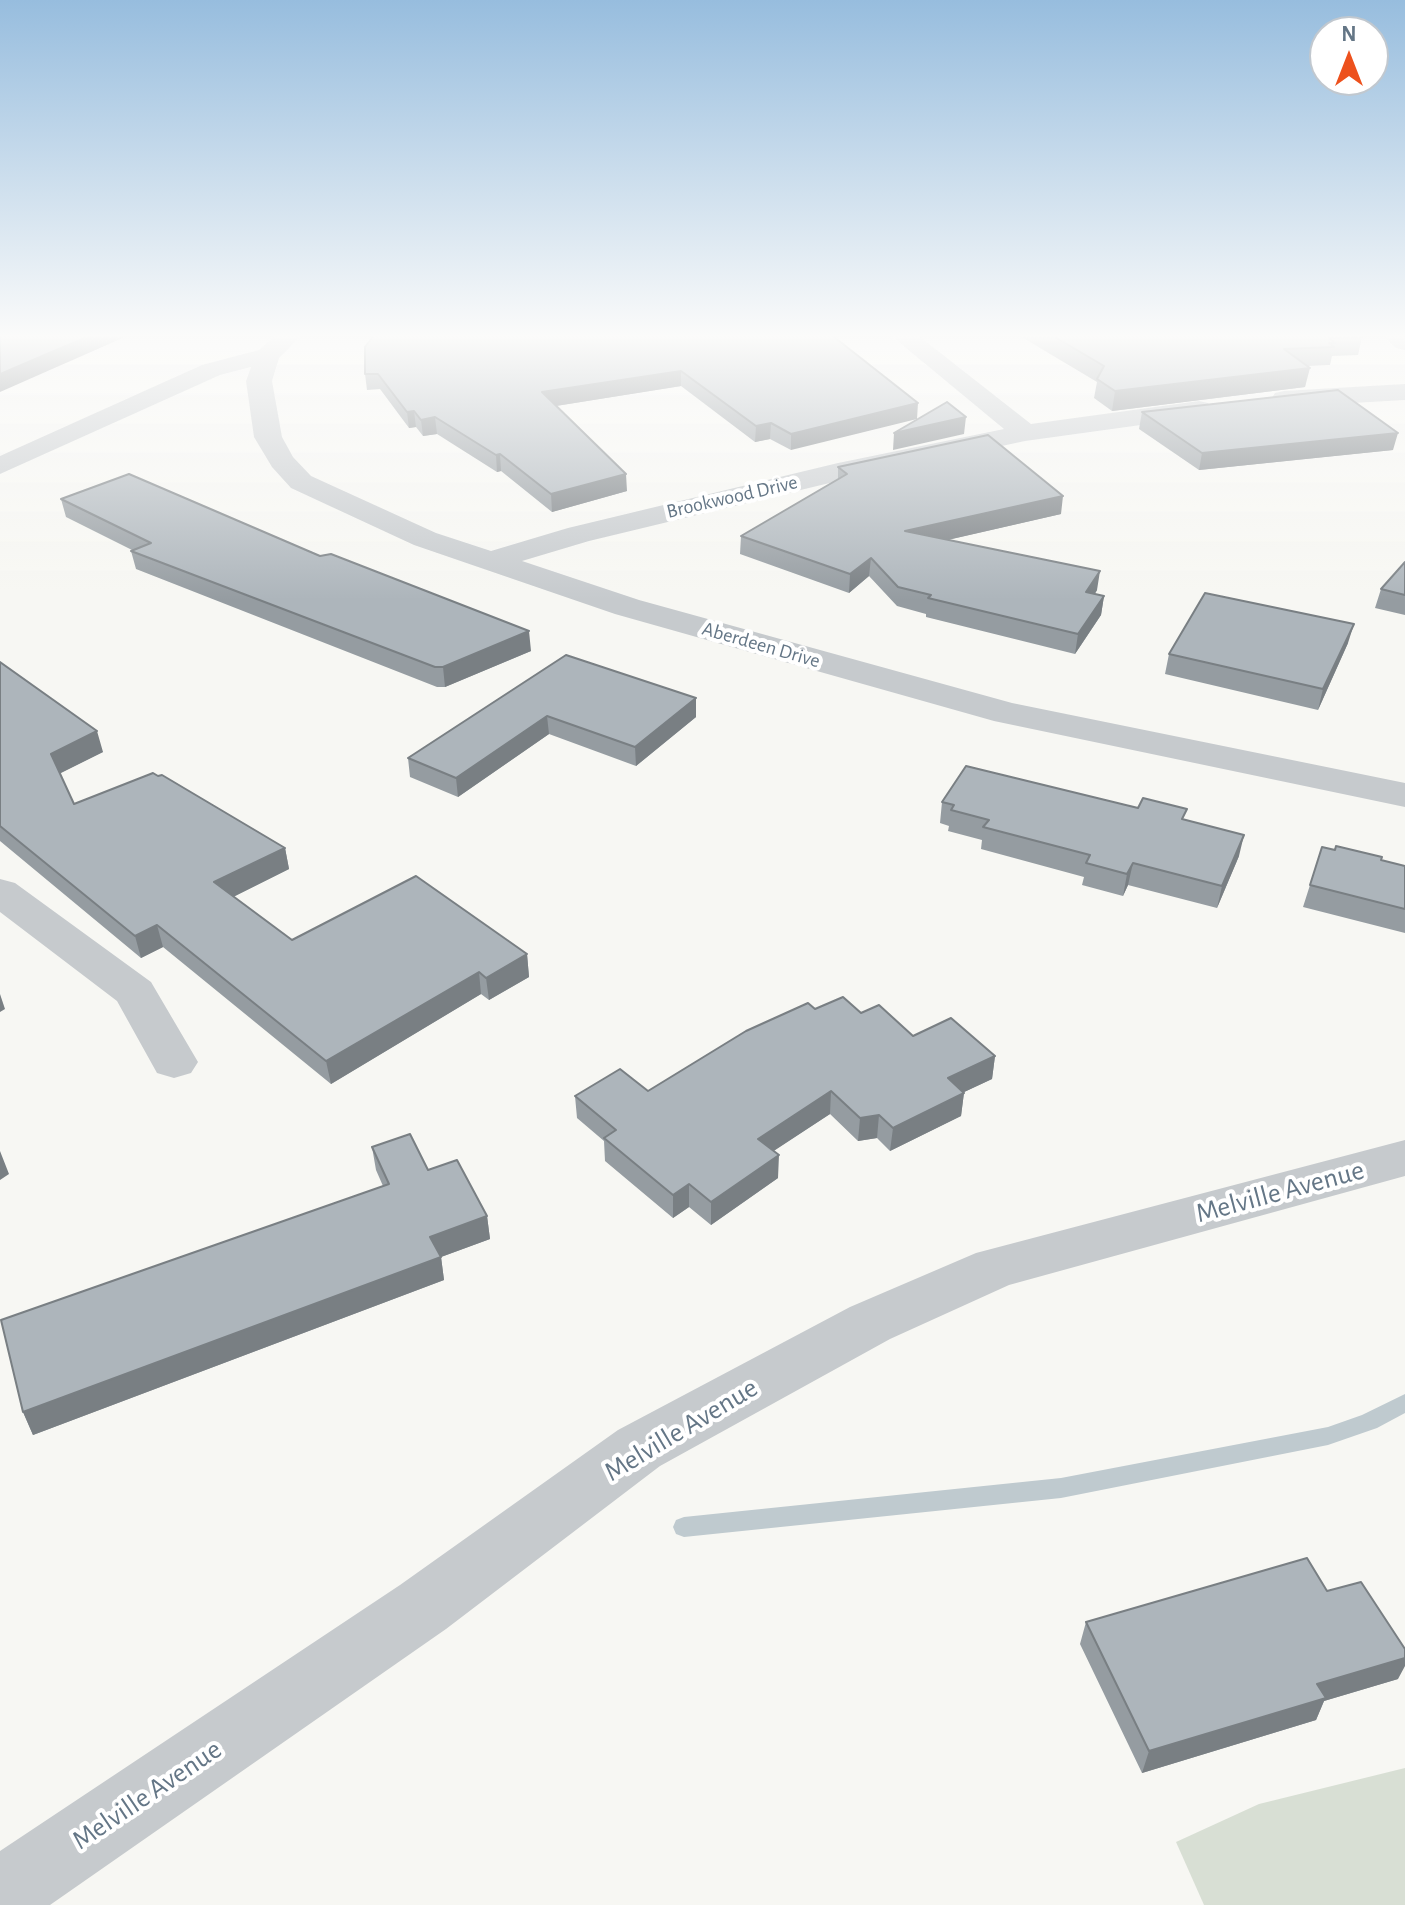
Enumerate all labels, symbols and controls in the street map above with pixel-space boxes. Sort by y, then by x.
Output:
north arrow [1309,16,1389,96]
text: N [1341,23,1357,45]
street label: Brookwood Drive [664,470,800,524]
street label: Aberdeen Drive [699,617,823,673]
street label: Melville Avenue [1192,1153,1368,1231]
street label: Melville Avenue [598,1371,764,1489]
street label: Melville Avenue [66,1733,228,1857]

